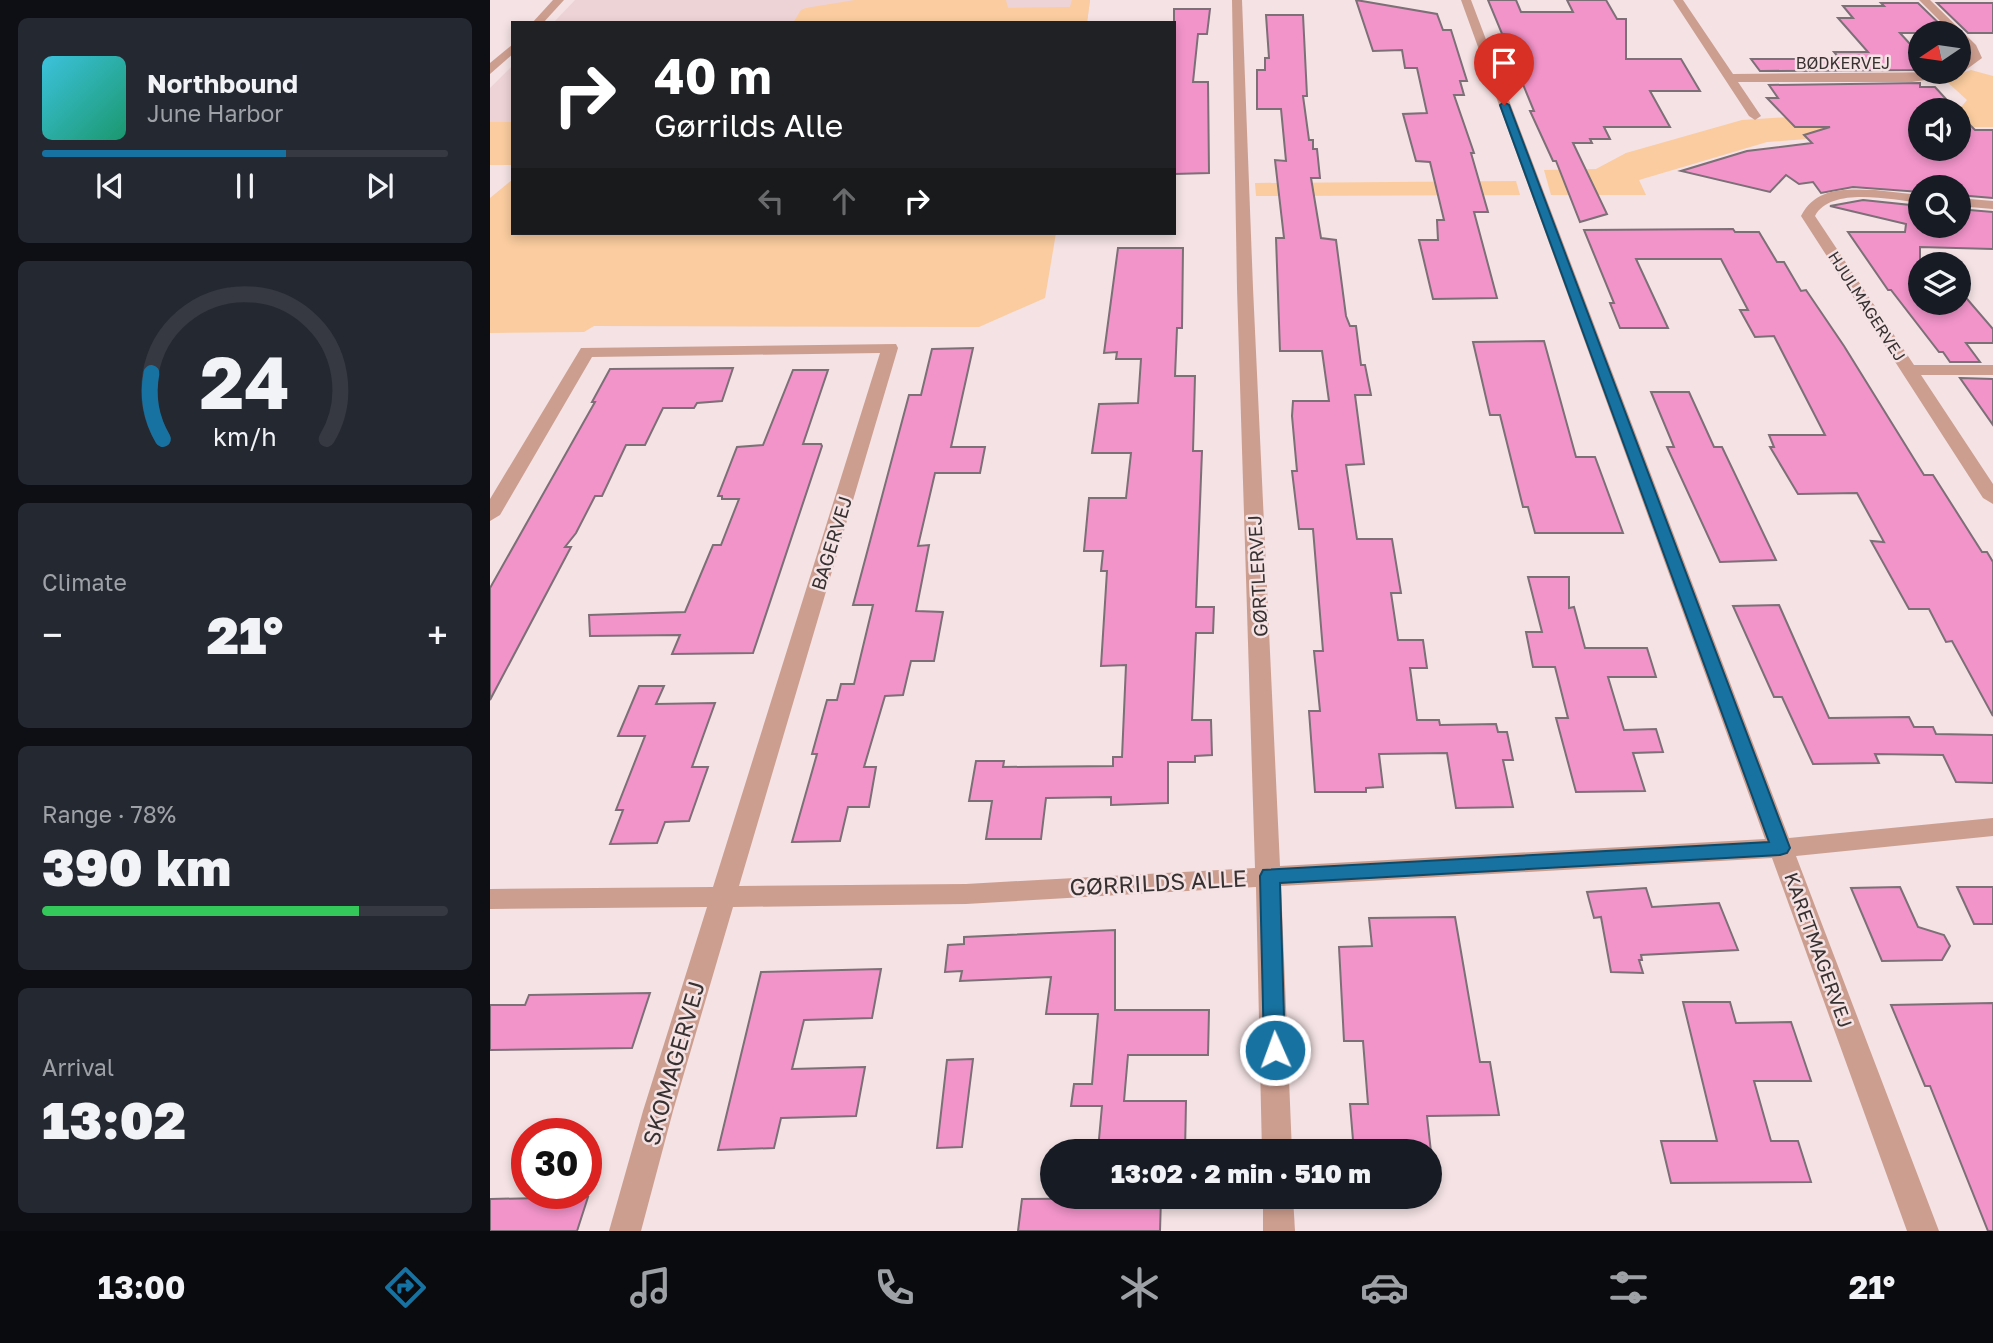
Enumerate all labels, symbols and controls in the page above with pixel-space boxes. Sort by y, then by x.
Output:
north arrow [1908,21,1970,84]
map controls [1908,21,1971,315]
pin [1474,33,1534,105]
icon: arrive [1485,44,1523,82]
text: 40 m [654,46,772,105]
icon: right [539,49,630,140]
street label: BØDKERVEJ [1796,53,1890,73]
text: Northbound [147,68,298,99]
button: sound [1908,98,1971,161]
text: June Harbor [147,99,283,127]
text: Gørrilds Alle [654,106,843,144]
icon: previous [91,167,129,205]
icon: pause [226,167,264,205]
icon: next [361,167,399,205]
button: search [1908,175,1971,238]
icon: left [752,182,790,220]
icon: ahead [825,182,863,220]
icon: right [898,182,936,220]
street label: HJULMAGERVEJ [1824,247,1910,365]
button: layers [1908,252,1971,315]
text: 24 [200,338,290,425]
text: km/h [213,421,277,452]
street label: BAGERVEJ [806,493,856,593]
street label: GØRTLERVEJ [1242,515,1272,637]
text: Climate [42,568,127,596]
text: 21° [207,603,283,665]
text: − [42,612,63,657]
text: + [427,612,448,657]
text: Range · 78% [42,800,176,828]
text: 390 km [42,835,231,897]
street label: GØRRILDS ALLE [1069,863,1247,901]
street label: KARETMAGERVEJ [1780,869,1858,1031]
street label: SKOMAGERVEJ [636,978,710,1148]
position arrow [1238,1013,1312,1087]
text: Arrival [42,1053,114,1081]
text: 13:02 [42,1088,186,1150]
speed limit sign: 30 [511,1118,602,1209]
text: 13:02 · 2 min · 510 m [1111,1158,1371,1189]
icon: directions [381,1263,430,1312]
icon: music [626,1263,675,1312]
icon: phone [870,1263,919,1312]
icon: climate [1115,1263,1164,1312]
icon: car [1360,1263,1409,1312]
icon: filters [1604,1263,1653,1312]
text: 13:00 [98,1268,186,1306]
text: 21° [1849,1268,1895,1306]

